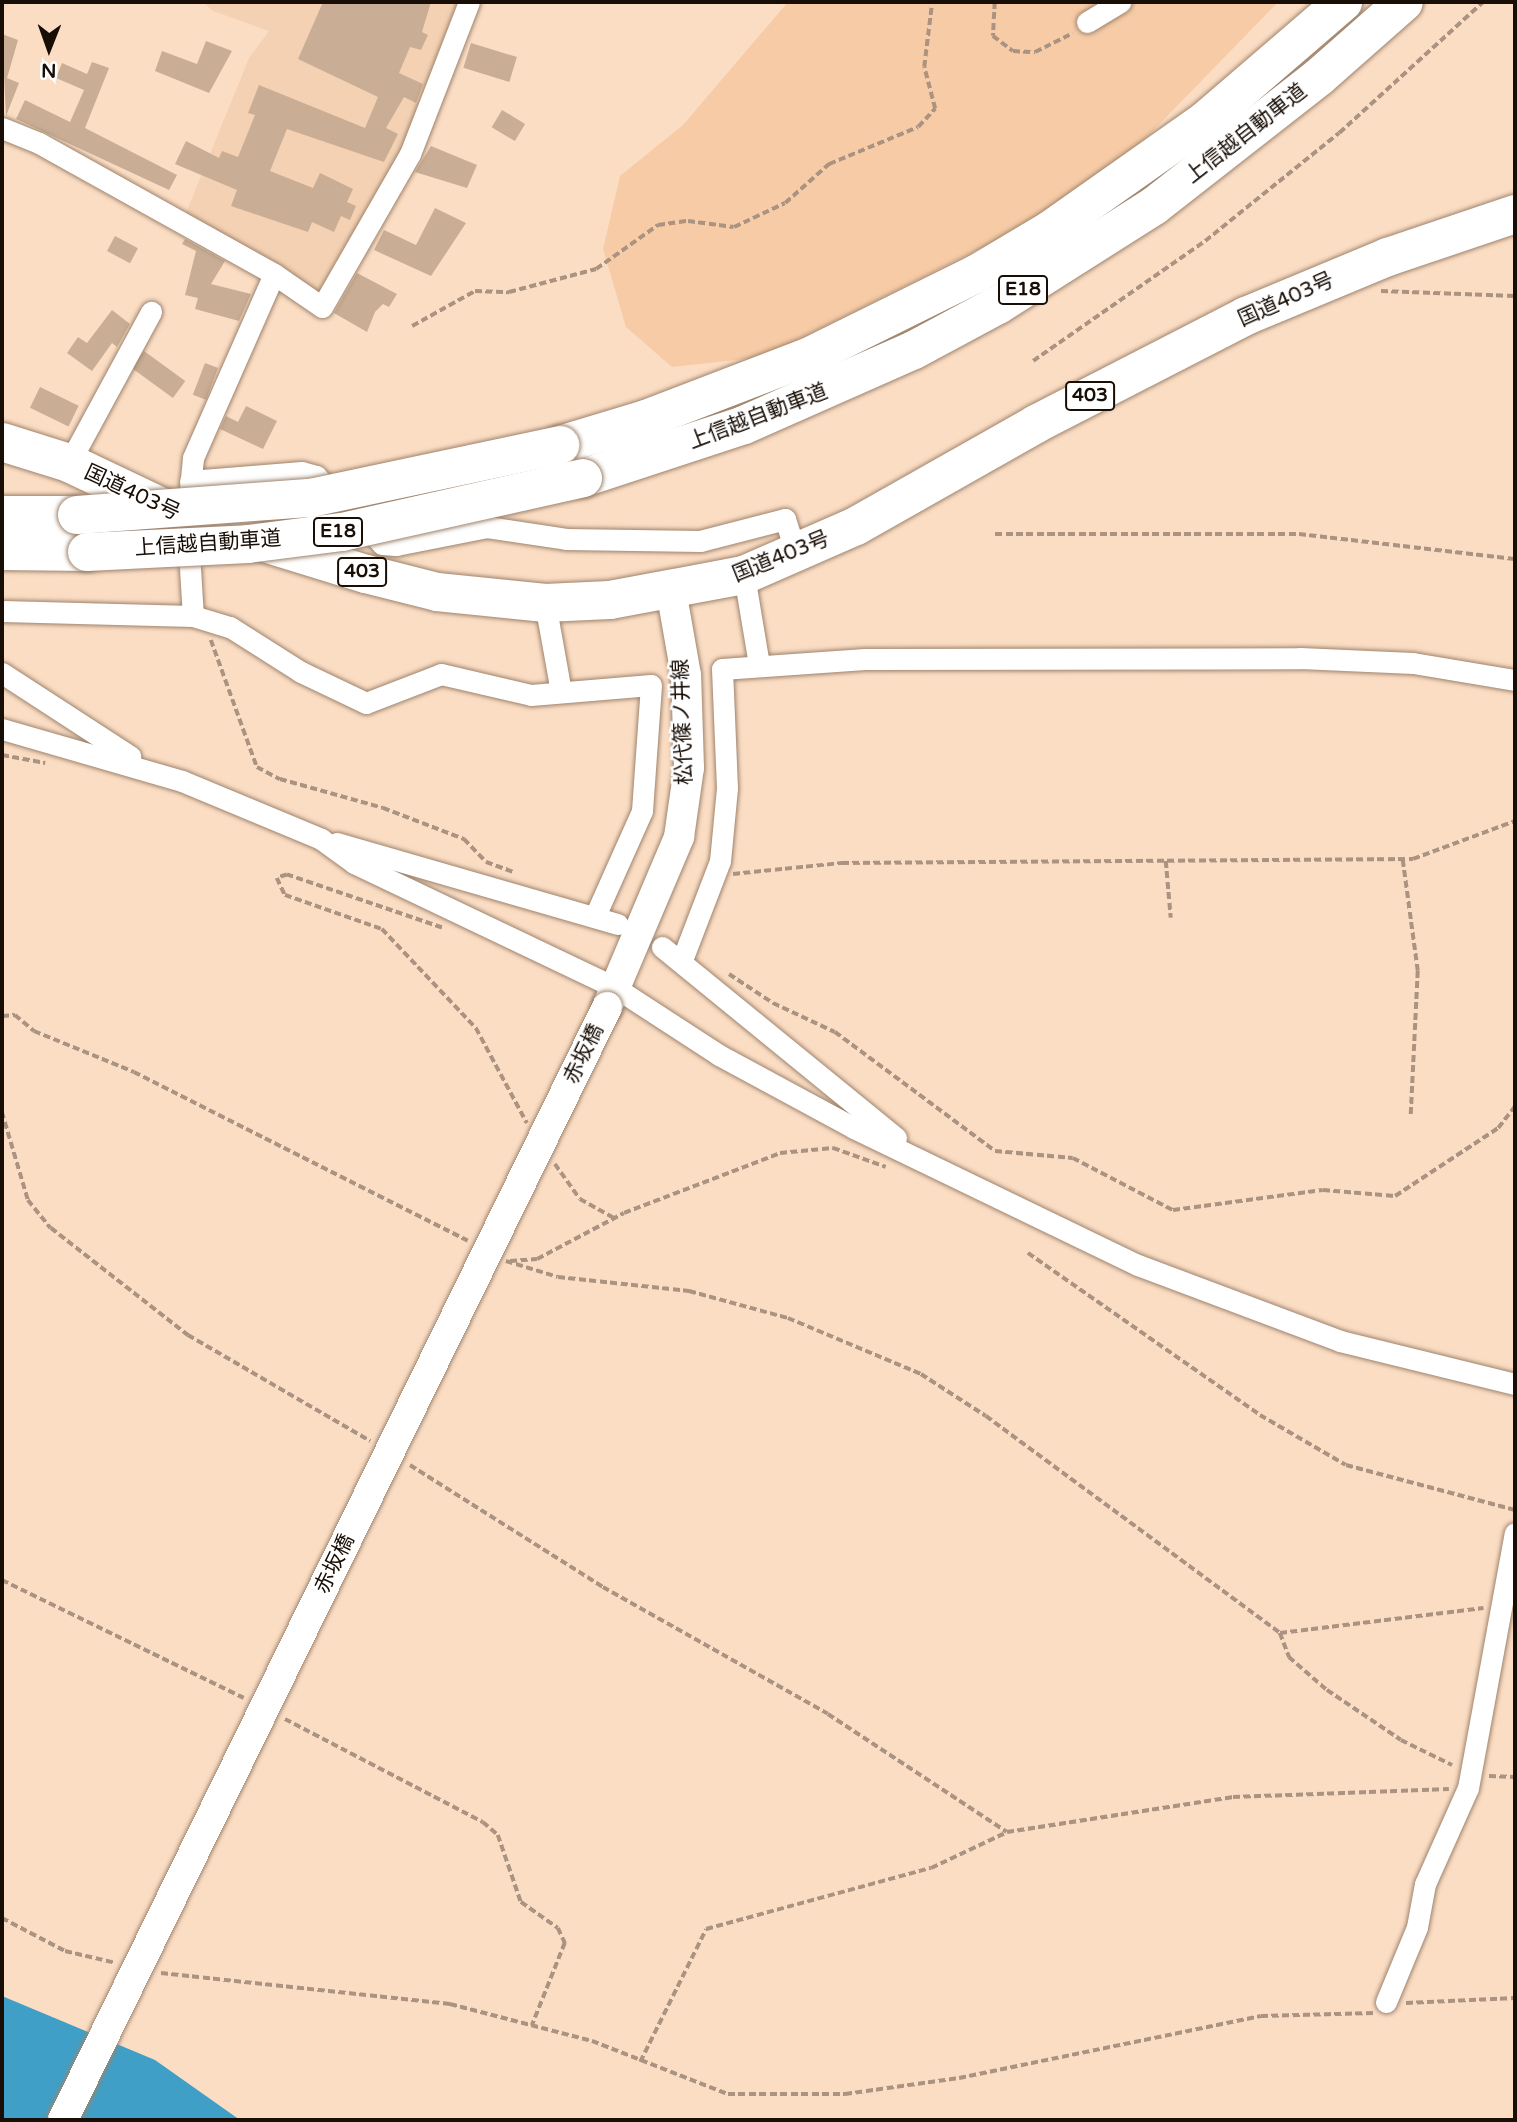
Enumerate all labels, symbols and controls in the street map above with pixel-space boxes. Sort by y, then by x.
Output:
north arrow [14,14,84,84]
text: N [41,59,56,81]
street label: 上信越自動車道 [1180,79,1312,189]
street label: 国道403号 [1234,268,1338,332]
road number: E18 [997,274,1049,306]
street label: 上信越自動車道 [685,379,831,455]
road number: 403 [1064,380,1116,412]
street label: 国道403号 [80,460,184,526]
road number: E18 [312,516,364,548]
street label: 上信越自動車道 [134,526,282,562]
street label: 国道403号 [729,526,833,588]
road number: 403 [336,556,388,587]
street label: 松代篠ノ井線 [668,659,698,785]
street label: 赤坂橋 [559,1020,609,1088]
street label: 赤坂橋 [310,1530,360,1598]

